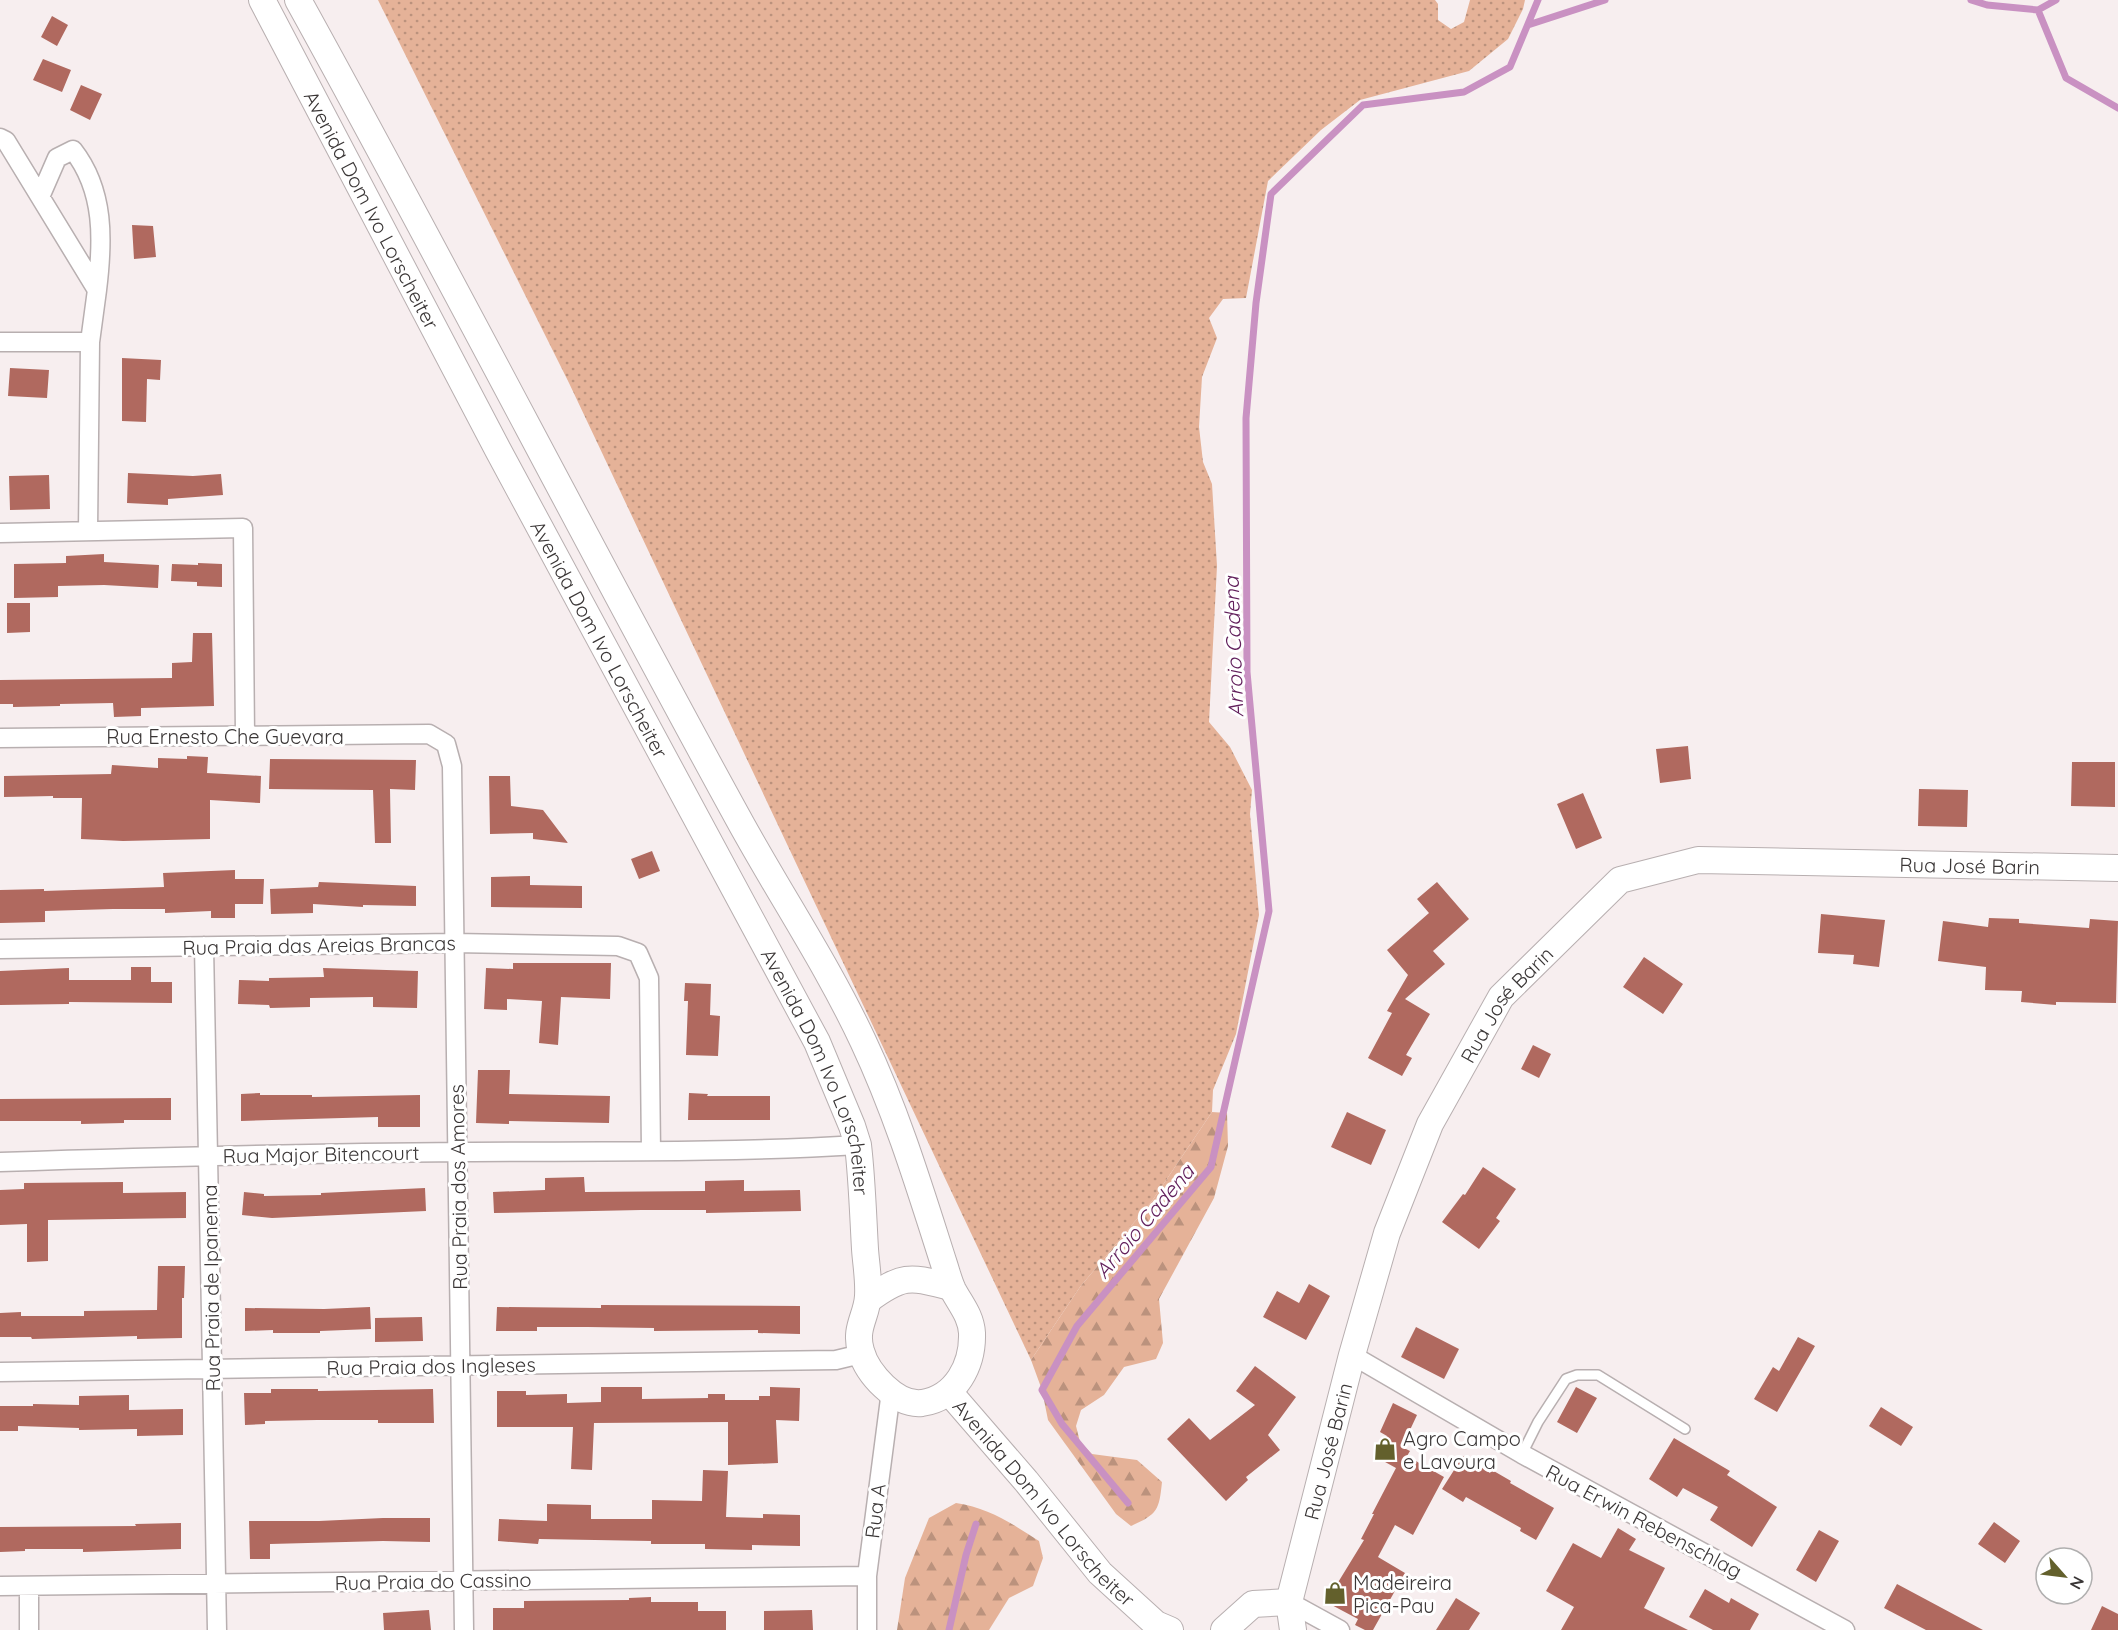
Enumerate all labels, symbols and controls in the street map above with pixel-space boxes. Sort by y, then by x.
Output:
street label: Avenida Dom Ivo Lorscheiter [299,86,445,334]
street label: Avenida Dom Ivo Lorscheiter [526,516,674,762]
water label: Arroio Cadena [1218,575,1248,718]
street label: Rua Ernesto Che Guevara [106,724,344,749]
street label: Rua José Barin [1899,851,2040,879]
street label: Rua Praia das Areias Brancas [182,930,456,960]
street label: Rua José Barin [1454,941,1558,1067]
street label: Avenida Dom Ivo Lorscheiter [756,944,875,1196]
street label: Rua Praia dos Amores [444,1084,472,1290]
street label: Rua Major Bitencourt [222,1140,420,1168]
water label: Arroio Cadena [1089,1158,1200,1283]
street label: Rua Praia de Ipanema [197,1184,225,1392]
street label: Rua Praia dos Ingleses [326,1352,536,1380]
street label: Rua José Barin [1298,1380,1357,1522]
street label: Avenida Dom Ivo Lorscheiter [948,1394,1141,1612]
place label: Agro Campo e Lavoura [1403,1426,1521,1474]
shop icon: Agro Campo e Lavoura [1372,1436,1398,1462]
street label: Rua Erwin Rebenschlag [1542,1459,1746,1583]
street label: Rua A [859,1482,891,1540]
north arrow [2034,1546,2094,1606]
street label: Rua Praia do Cassino [334,1567,532,1595]
place label: Madeireira Pica-Pau [1353,1570,1452,1618]
text: N [2066,1573,2089,1593]
shop icon: Madeireira Pica-Pau [1322,1580,1348,1606]

